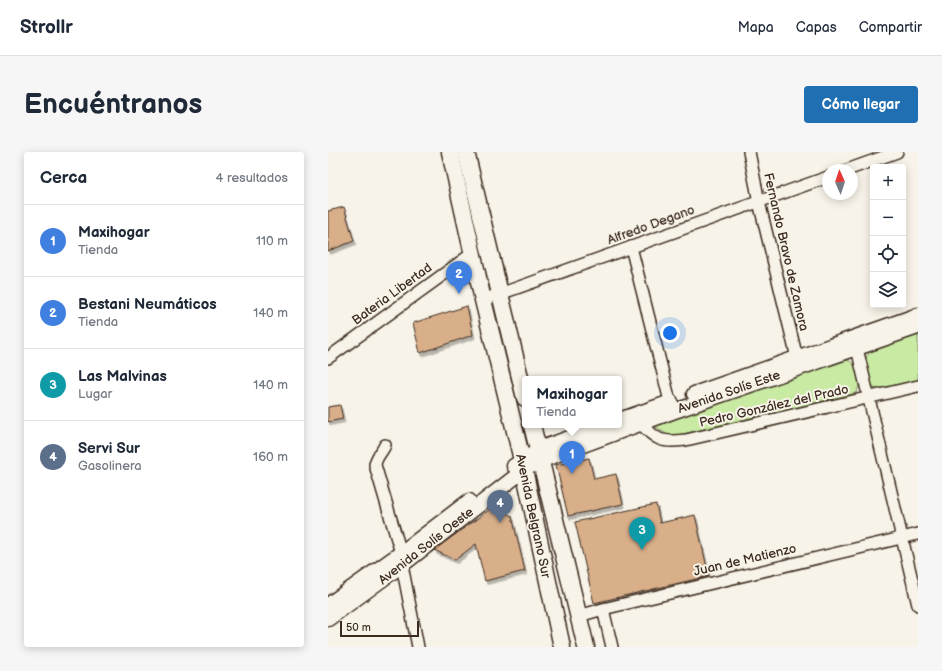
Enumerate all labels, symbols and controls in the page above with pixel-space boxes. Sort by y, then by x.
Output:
text: Strollr [20,16,73,39]
text: Mapa [738,19,774,36]
text: Capas [796,19,837,36]
text: Compartir [859,19,922,36]
button: Cómo llegar [804,86,918,123]
text: Encuéntranos [24,88,202,121]
north arrow [822,164,858,200]
map controls [870,164,906,308]
button: + [870,164,906,200]
text: Cerca [40,168,87,188]
text: 4 resultados [216,170,288,186]
street label: Fernando Bravo de Zamora [760,171,812,333]
button: − [870,200,906,236]
street label: Alfredo Degano [605,202,697,248]
text: Maxihogar [78,223,150,242]
text: 1 [50,233,56,249]
text: 110 m [256,233,288,249]
button: locate [870,236,906,272]
text: Tienda [78,242,118,258]
street label: Bateria Libertad [349,260,435,328]
pin: 2 [446,261,472,294]
button: layers [870,272,906,308]
text: Bestani Neumáticos [78,295,217,314]
text: 2 [49,305,57,321]
text: 140 m [253,305,288,321]
text: Tienda [78,314,118,330]
your location [660,323,680,343]
text: Las Malvinas [78,367,167,386]
street label: Avenida Solís Este [676,367,783,417]
popup [522,376,622,428]
text: 3 [49,377,57,393]
text: 140 m [253,377,288,393]
street label: Pedro González del Prado [698,381,850,431]
text: Maxihogar [536,385,608,404]
text: Lugar [78,386,112,402]
text: Tienda [536,404,576,420]
text: Servi Sur [78,439,140,458]
pin: 1 [559,441,585,474]
text: 4 [49,449,57,465]
text: 160 m [253,449,288,465]
street label: Avenida Belgrano Sur [512,452,554,580]
text: Gasolinera [78,458,142,474]
pin: 4 [487,490,513,523]
street label: Avenida Solís Oeste [375,504,477,588]
pin: 3 [629,517,655,550]
street label: Juan de Matienzo [692,540,798,580]
scale bar [340,619,419,638]
text: 50 m [346,621,371,634]

